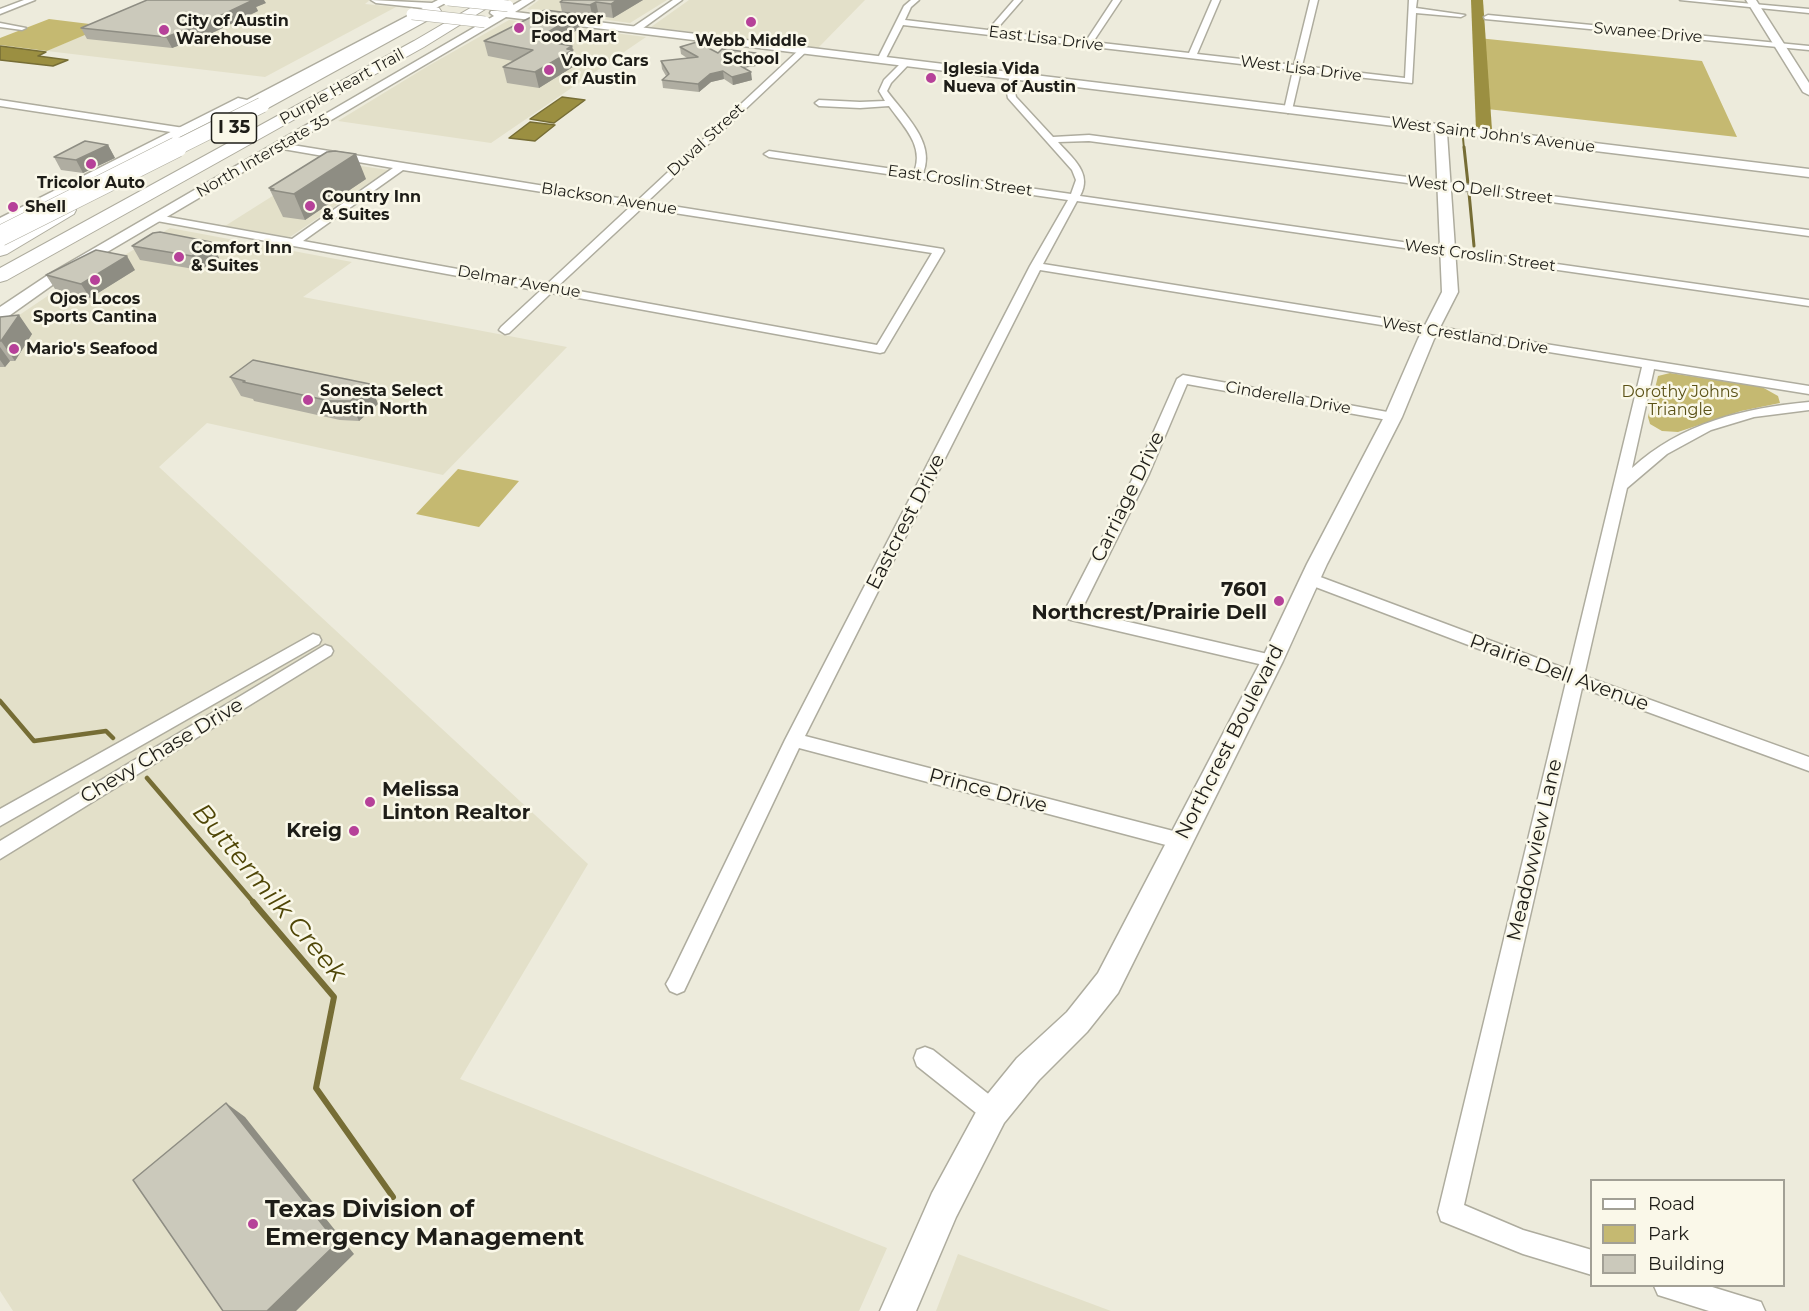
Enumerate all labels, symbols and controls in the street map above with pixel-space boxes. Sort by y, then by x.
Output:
place label: Discover Food Mart [531,9,617,47]
place label: City of Austin Warehouse [176,11,289,49]
marker: Webb Middle School [744,15,758,29]
street label: Swanee Drive [1593,19,1703,47]
marker: Discover Food Mart [512,21,526,35]
street label: East Lisa Drive [987,22,1105,56]
marker: City of Austin Warehouse [157,23,171,37]
place label: Webb Middle School [695,31,807,69]
street label: Purple Heart Trail [276,45,408,129]
place label: Volvo Cars of Austin [561,51,648,89]
street label: West Lisa Drive [1239,52,1363,86]
place label: Iglesia Vida Nueva of Austin [943,59,1076,97]
marker: Volvo Cars of Austin [542,63,556,77]
marker: Iglesia Vida Nueva of Austin [924,71,938,85]
street label: Duval Street [663,99,749,181]
street label: North Interstate 35 [193,110,333,202]
road number: I 35 [212,113,256,143]
street label: West Saint John's Avenue [1390,113,1596,157]
marker: Tricolor Auto [84,157,98,171]
street label: East Croslin Street [886,161,1034,201]
street label: West O Dell Street [1406,172,1554,208]
place label: Tricolor Auto [37,173,145,193]
street label: Blackson Avenue [540,179,678,219]
place label: Country Inn & Suites [322,187,421,225]
place label: Shell [25,197,66,217]
marker: Country Inn & Suites [303,199,317,213]
marker: Shell [6,200,20,214]
street label: West Croslin Street [1403,236,1557,276]
place label: Comfort Inn & Suites [191,238,292,276]
marker: Comfort Inn & Suites [172,250,186,264]
street label: Delmar Avenue [456,262,582,302]
marker: Ojos Locos Sports Cantina [88,273,102,287]
place label: Ojos Locos Sports Cantina [33,289,157,327]
street label: West Crestland Drive [1380,313,1550,359]
place label: Mario's Seafood [26,339,158,359]
marker: Mario's Seafood [7,342,21,356]
street label: Cinderella Drive [1224,378,1352,418]
place label: Sonesta Select Austin North [320,381,443,419]
park label: Dorothy Johns Triangle [1622,382,1738,420]
marker: Sonesta Select Austin North [301,393,315,407]
street label: Carriage Drive [1086,428,1170,566]
street label: Eastcrest Drive [861,450,951,594]
place label: 7601 Northcrest/Prairie Dell [1032,578,1267,625]
marker: 7601 Northcrest/Prairie Dell [1272,594,1286,608]
street label: Prairie Dell Avenue [1466,629,1652,717]
street label: Northcrest Boulevard [1171,641,1289,843]
street label: Chevy Chase Drive [76,693,248,809]
street label: Meadowview Lane [1502,757,1568,943]
street label: Prince Drive [926,764,1050,818]
place label: Melissa Linton Realtor [382,778,530,825]
marker: Melissa Linton Realtor [363,795,377,809]
water label: Buttermilk Creek [185,798,353,988]
place label: Kreig [286,819,342,843]
marker: Kreig [347,824,361,838]
legend [1590,1179,1785,1287]
text: Road [1648,1193,1695,1215]
place label: Texas Division of Emergency Management [265,1196,584,1252]
marker: Texas Division of Emergency Management [246,1217,260,1231]
text: Park [1648,1223,1689,1245]
text: Building [1648,1253,1725,1275]

